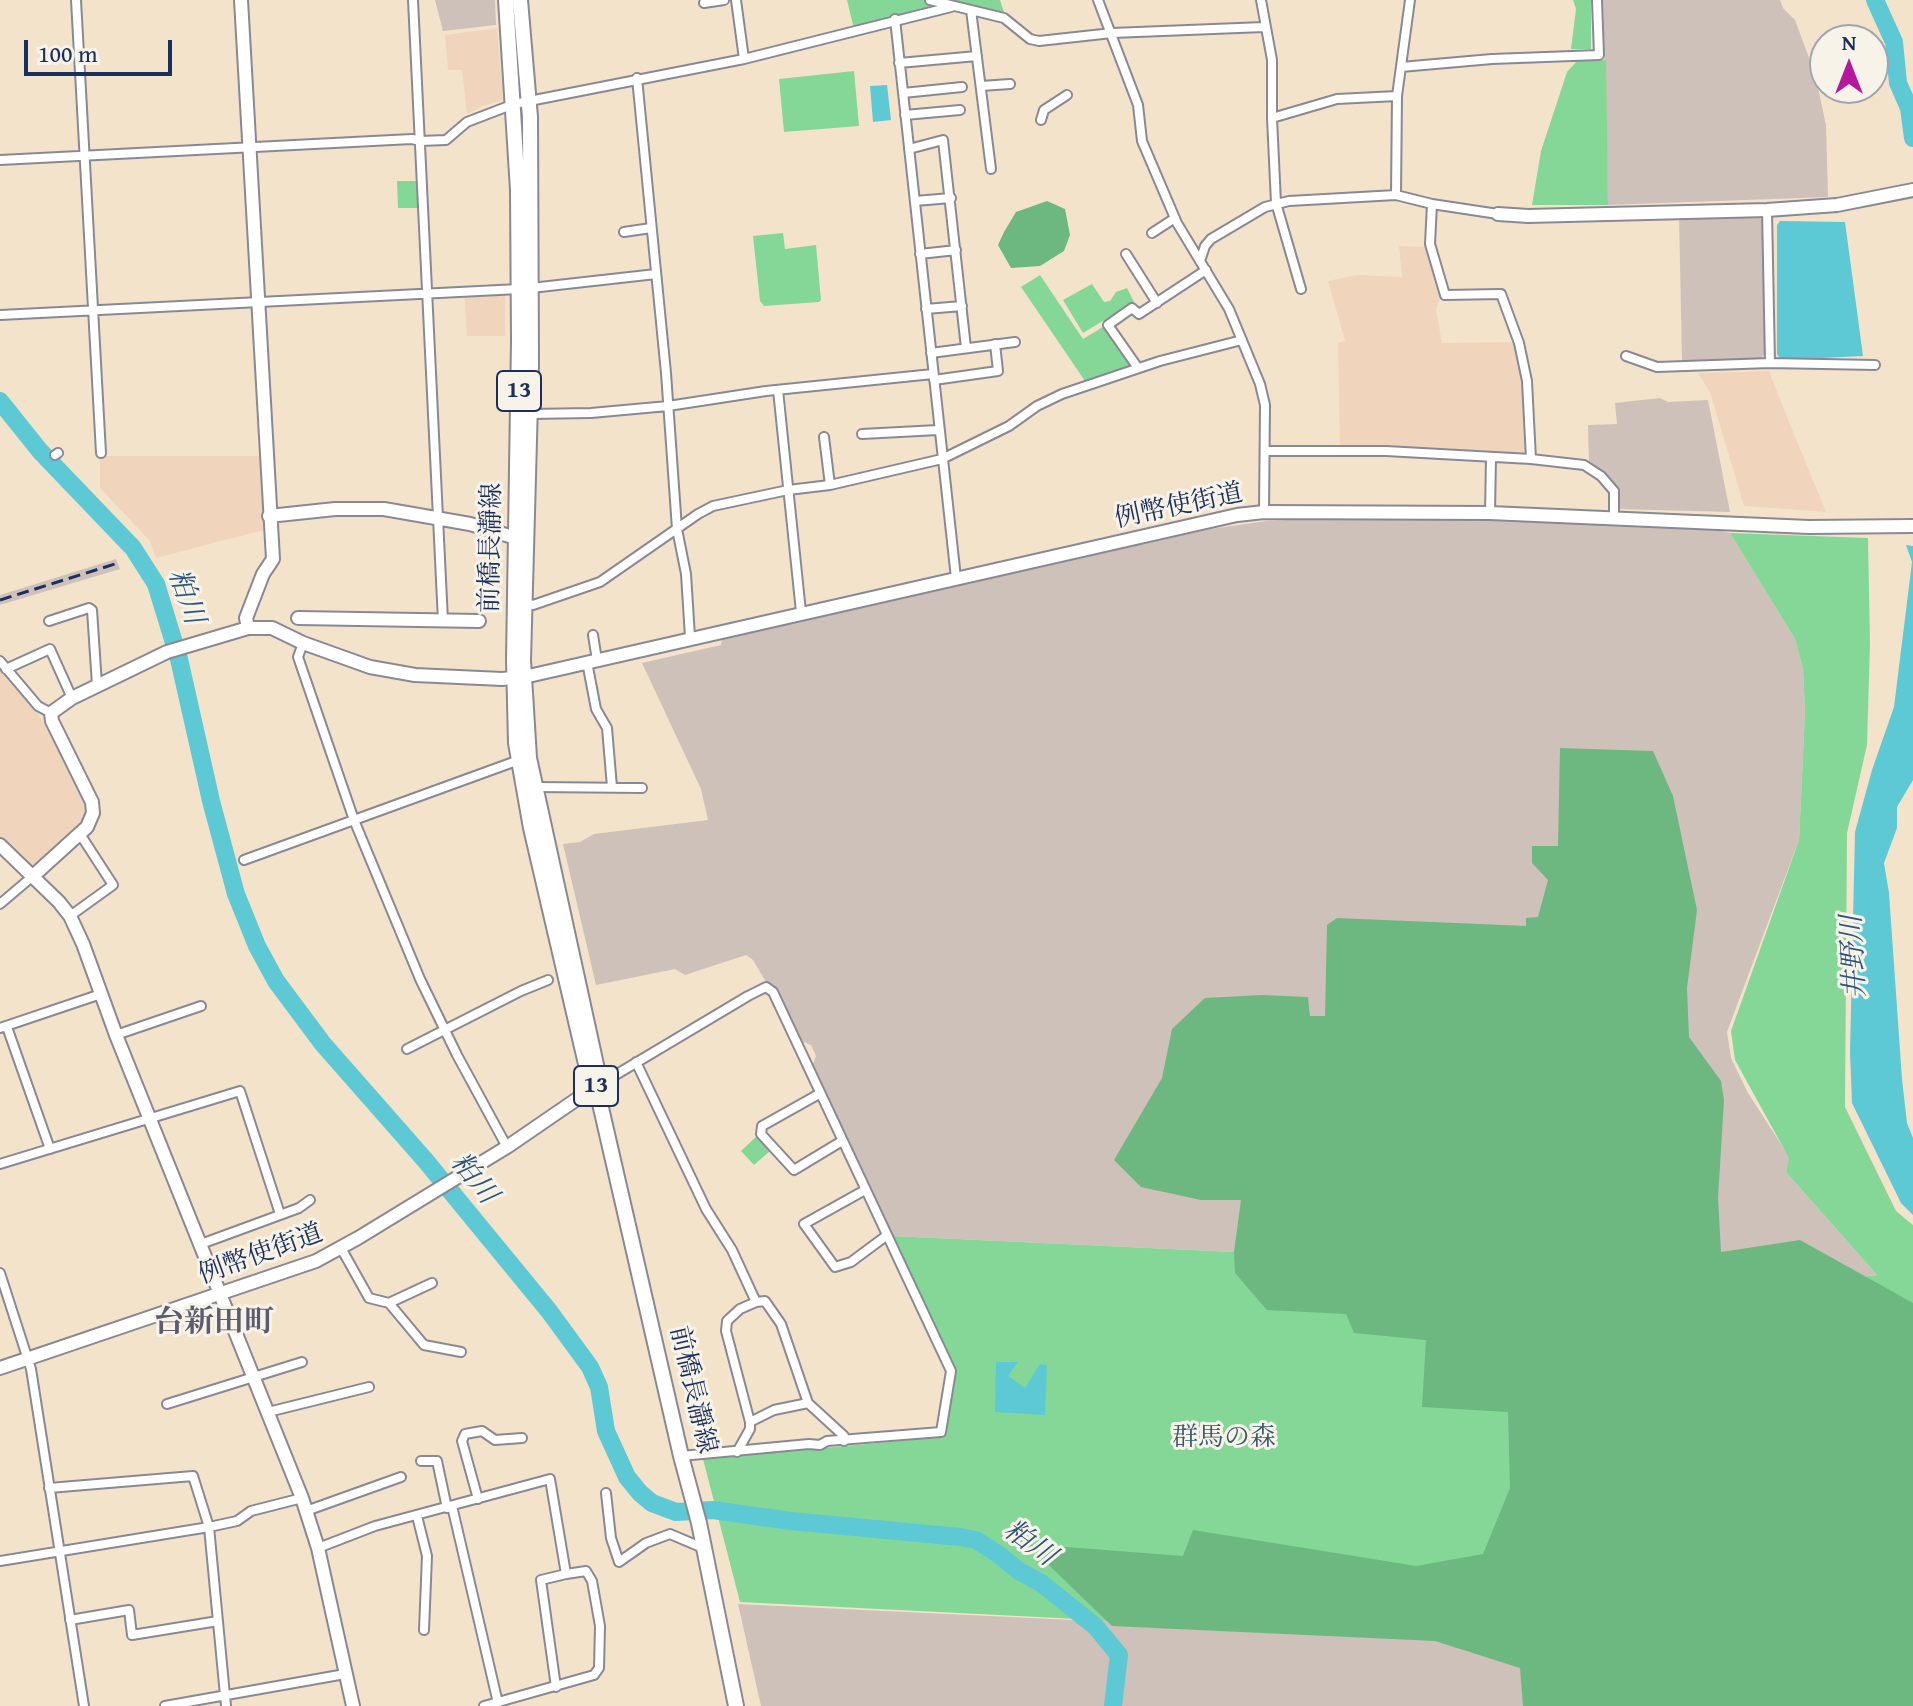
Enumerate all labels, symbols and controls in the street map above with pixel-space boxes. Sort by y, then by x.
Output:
scale bar [28,24,176,74]
north arrow [1809,24,1889,104]
text: N [1842,26,1856,58]
text: 100 m [38,36,98,71]
road number: 13 [497,371,541,411]
street label: 例幣使街道 [1112,478,1246,536]
street label: 前橋長瀞線 [475,483,509,613]
water label: 粕川 [160,565,210,629]
water label: 井野川 [1836,914,1874,1000]
road number: 13 [574,1066,618,1106]
water label: 粕川 [442,1147,504,1211]
street label: 例幣使街道 [195,1218,327,1292]
district label: 台新田町 [154,1305,274,1341]
street label: 前橋長瀞線 [662,1323,722,1457]
park label: 群馬の森 [1172,1422,1276,1454]
water label: 粕川 [996,1514,1062,1574]

